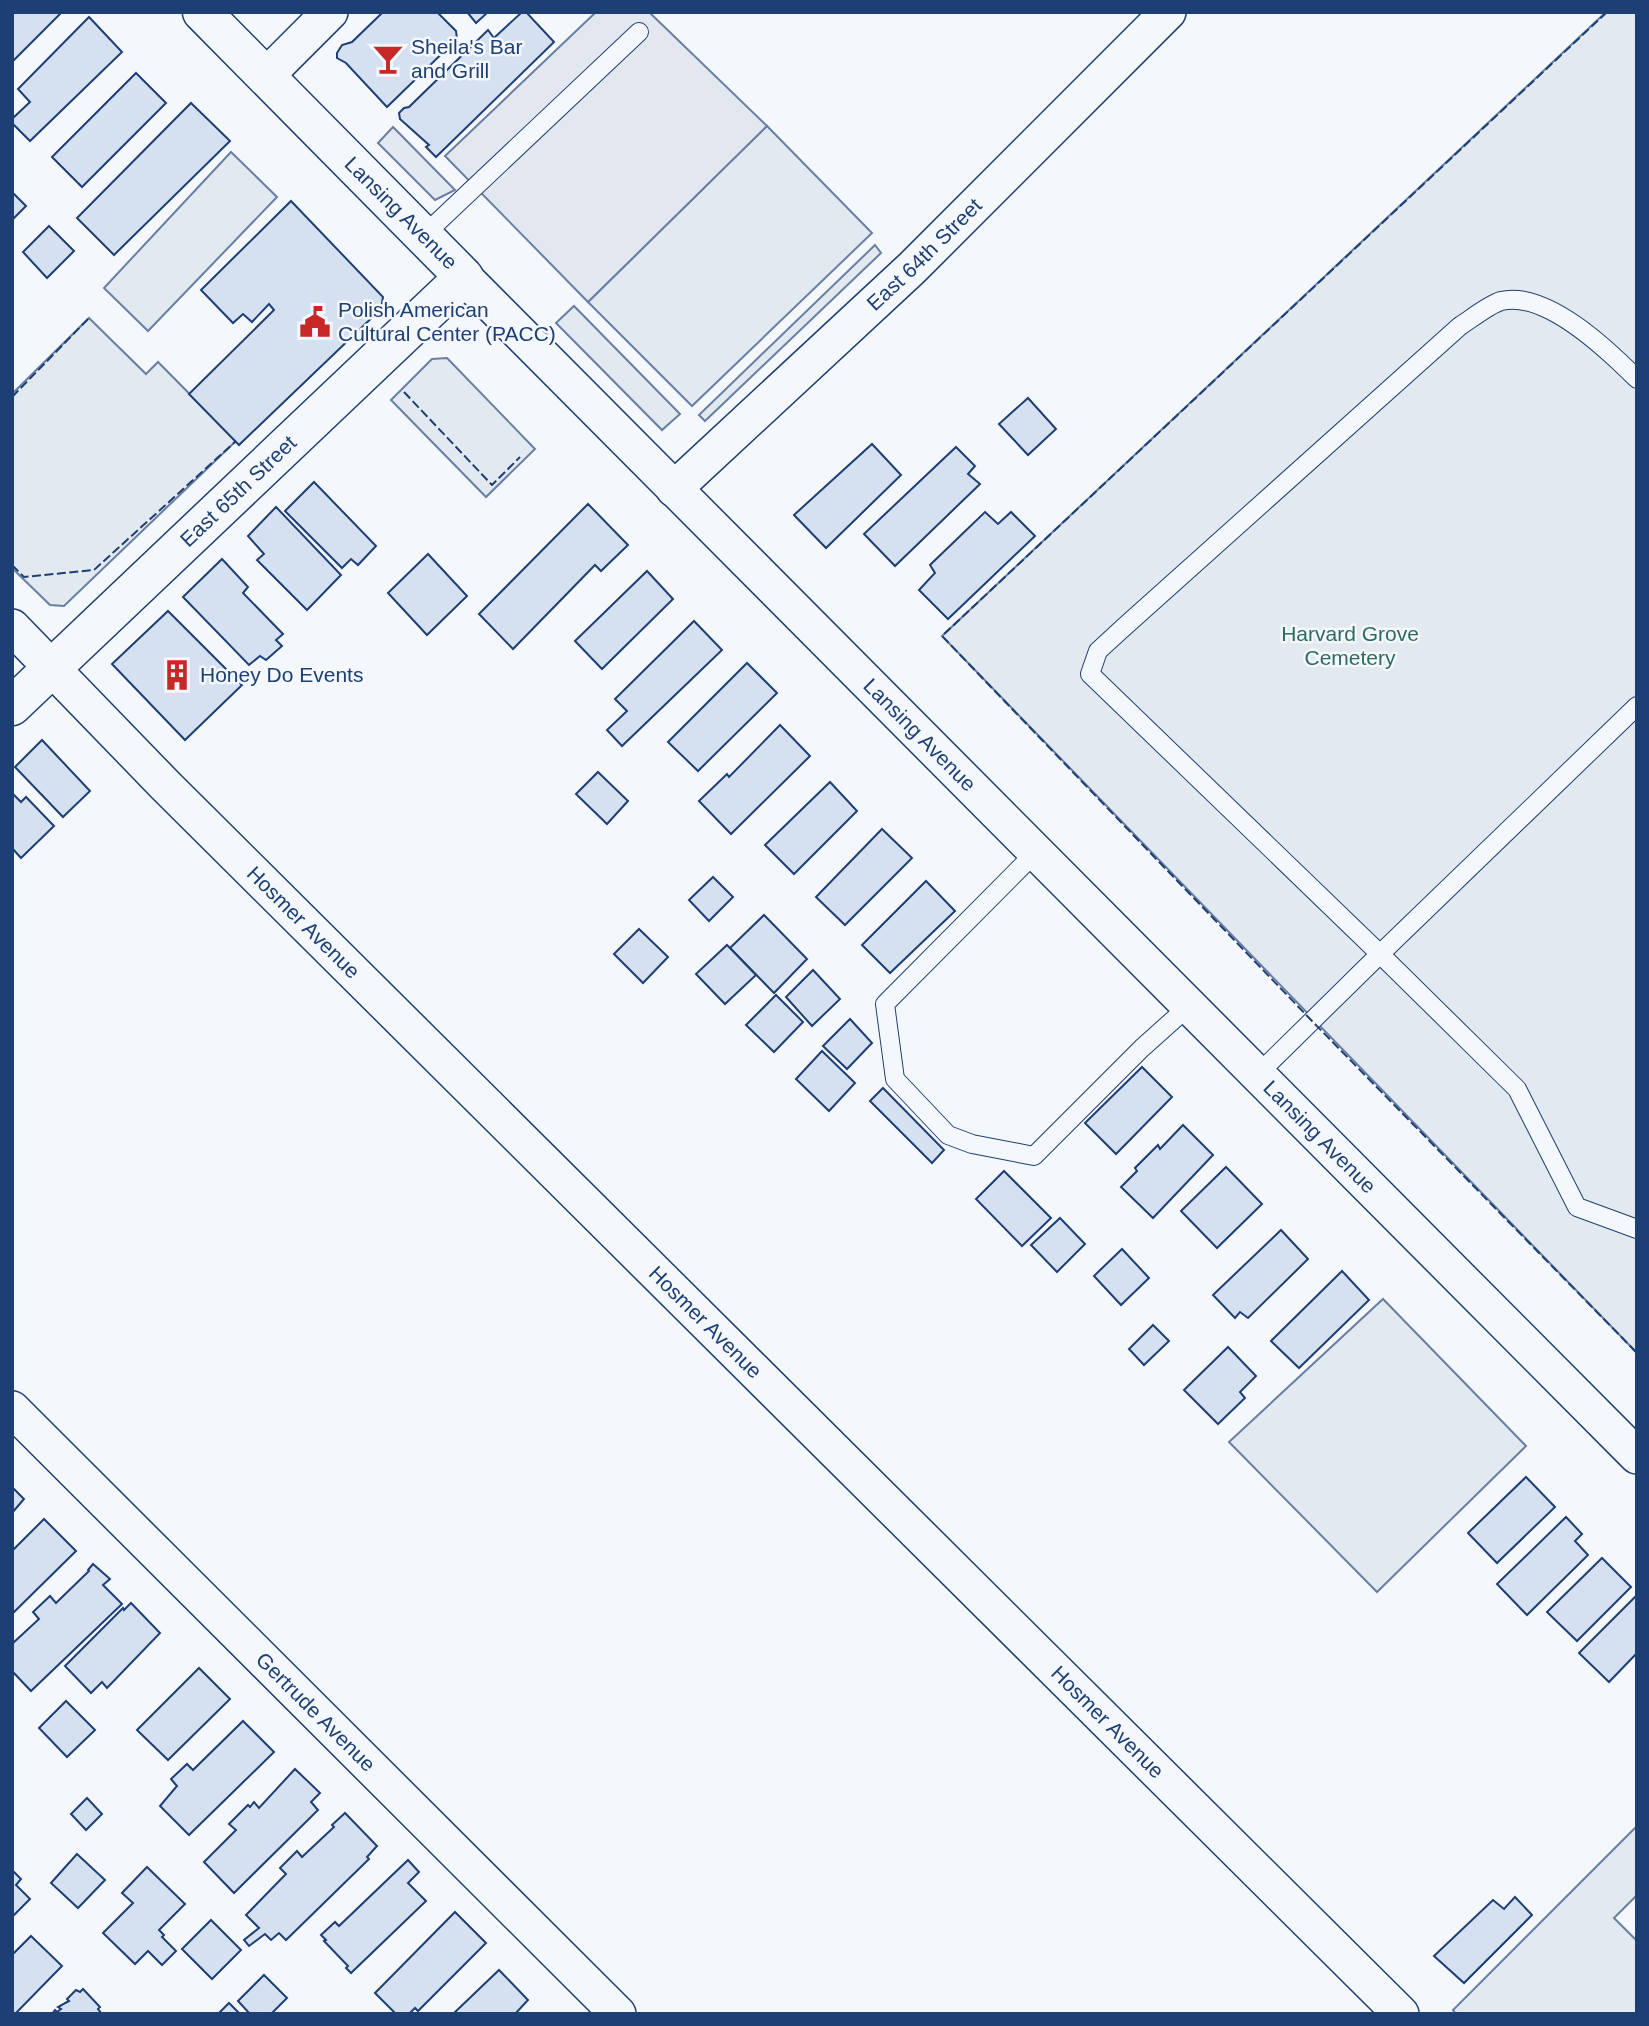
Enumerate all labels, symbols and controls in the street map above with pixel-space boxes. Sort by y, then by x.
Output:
place label: Sheila's Bar and Grill [411,35,522,82]
bar icon: Sheila's Bar and Grill [371,42,405,76]
street label: Lansing Avenue [341,152,462,273]
street label: East 64th Street [862,193,986,315]
place label: Polish American Cultural Center (PACC) [338,298,556,345]
public building icon: Polish American Cultural Center (PACC) [298,305,332,339]
street label: East 65th Street [175,431,301,551]
park label: Harvard Grove Cemetery [1281,622,1419,669]
building icon: Honey Do Events [160,658,194,692]
place label: Honey Do Events [200,663,363,686]
street label: Lansing Avenue [859,674,981,796]
street label: Hosmer Avenue [243,861,365,983]
street label: Lansing Avenue [1259,1076,1381,1198]
street label: Hosmer Avenue [645,1261,767,1383]
street label: Gertrude Avenue [252,1648,380,1776]
street label: Hosmer Avenue [1047,1661,1169,1782]

